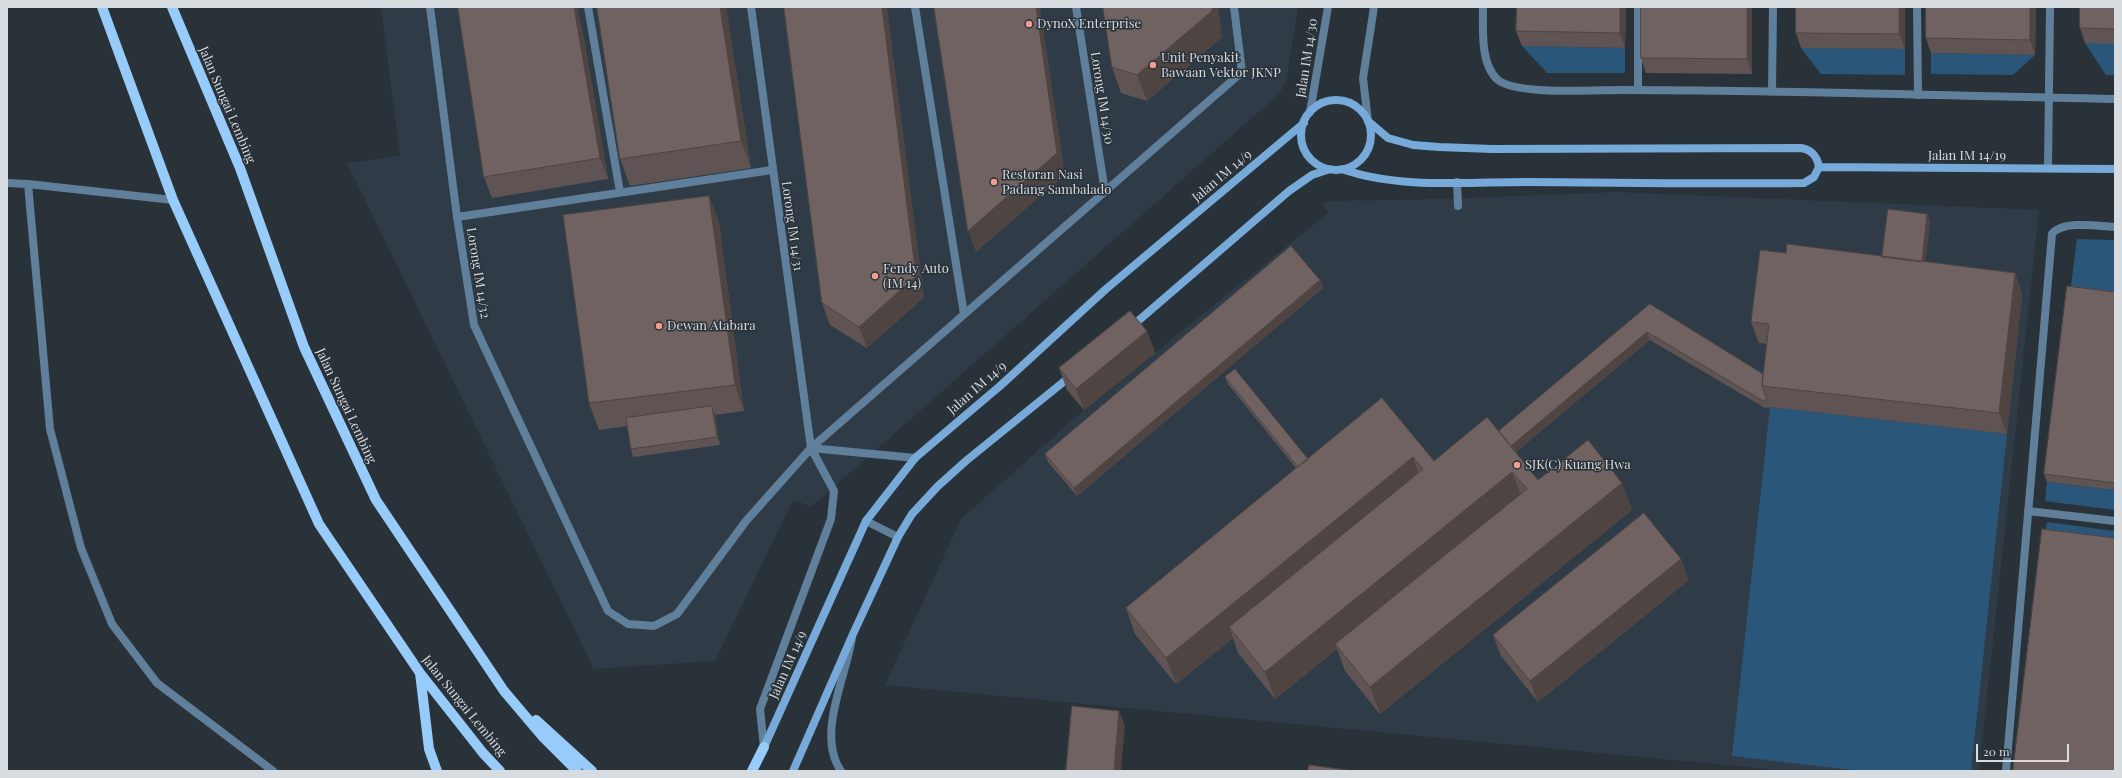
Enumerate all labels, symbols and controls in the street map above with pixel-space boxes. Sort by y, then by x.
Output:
place label: DynoX Enterprise [1037,16,1141,32]
street label: Jalan IM 14/30 [1293,17,1321,99]
marker: DynoX Enterprise [1024,19,1034,29]
street label: Jalan Sungai Lembing [195,44,259,166]
place label: Unit Penyakit Bawaan Vektor JKNP [1161,50,1281,81]
street label: Lorong IM 14/30 [1087,51,1117,145]
marker: Unit Penyakit Bawaan Vektor JKNP [1148,60,1158,70]
street label: Jalan IM 14/9 [1189,147,1255,205]
street label: Jalan IM 14/19 [1928,148,2006,164]
place label: Restoran Nasi Padang Sambalado [1002,167,1111,198]
marker: Restoran Nasi Padang Sambalado [989,177,999,187]
street label: Lorong IM 14/31 [778,180,806,272]
street label: Lorong IM 14/32 [463,226,493,320]
place label: Fendy Auto (IM 14) [883,261,949,292]
marker: Fendy Auto (IM 14) [870,271,880,281]
place label: Dewan Atabara [667,318,756,334]
marker: Dewan Atabara [654,321,664,331]
street label: Jalan Sungai Lembing [312,346,380,466]
street label: Jalan IM 14/9 [944,358,1010,418]
place label: SJK(C) Kuang Hwa [1525,457,1631,473]
marker: SJK(C) Kuang Hwa [1512,460,1522,470]
street label: Jalan IM 14/9 [766,628,810,702]
street label: Jalan Sungai Lembing [418,652,510,760]
scale bar [1978,736,2071,762]
text: 20 m [1983,743,2010,759]

